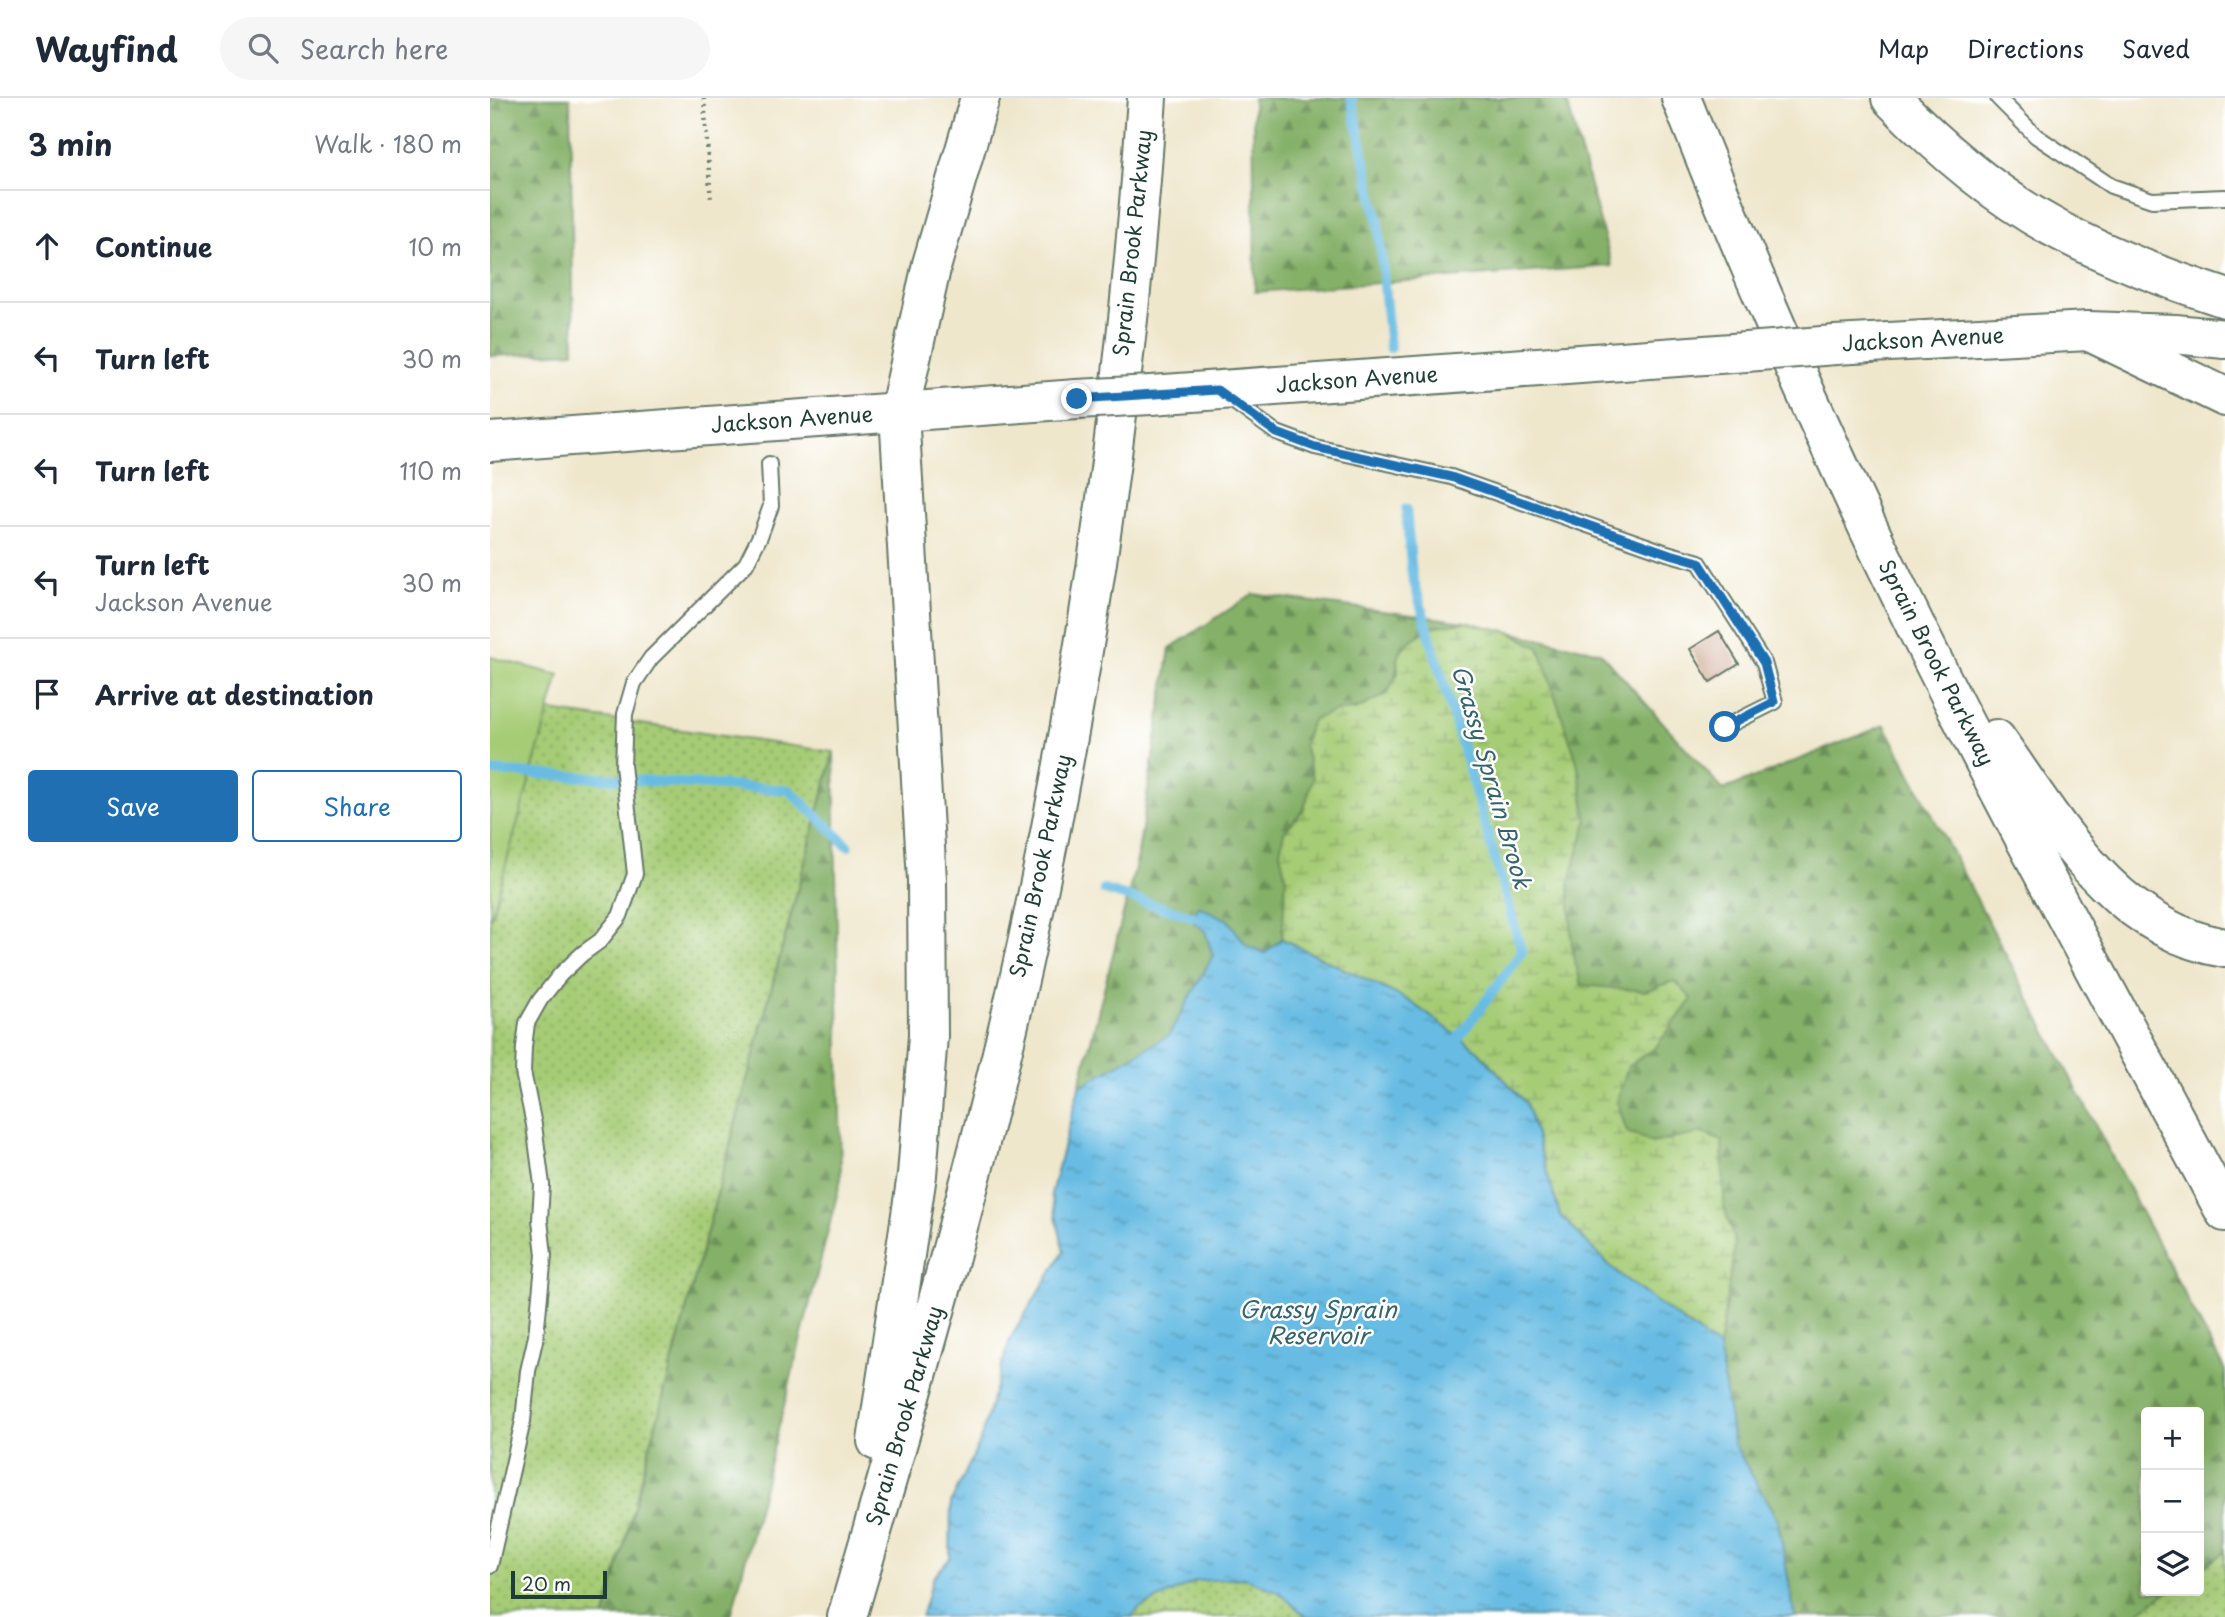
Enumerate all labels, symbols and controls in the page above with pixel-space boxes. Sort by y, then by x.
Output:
search box [220,17,710,80]
text: Wayfind [35,23,178,73]
icon: search [244,29,282,67]
text: Search here [300,29,448,68]
text: Map [1878,30,1929,66]
text: Directions [1967,30,2084,66]
text: Saved [2122,30,2190,66]
text: 3 min [28,121,113,166]
text: Walk · 180 m [314,126,462,161]
street label: Sprain Brook Parkway [1103,128,1159,358]
icon: ahead [28,227,66,265]
text: Continue [95,227,212,266]
text: 10 m [408,229,462,264]
street label: Jackson Avenue [1841,318,2005,358]
icon: left [28,339,66,377]
text: Turn left [95,339,210,378]
text: 30 m [401,341,462,376]
street label: Jackson Avenue [1275,356,1439,400]
route end [1061,383,1092,414]
street label: Jackson Avenue [710,396,874,440]
icon: left [28,451,66,489]
text: Turn left [95,451,210,490]
text: 110 m [400,453,462,488]
text: Turn left [95,545,210,584]
street label: Sprain Brook Parkway [1872,553,2004,771]
icon: left [28,563,66,601]
text: 30 m [401,565,462,600]
text: Jackson Avenue [95,584,273,619]
water label: Grassy Sprain Brook [1444,661,1541,893]
icon: arrive [28,675,66,713]
text: Arrive at destination [95,675,374,714]
route start [1709,711,1740,742]
street label: Sprain Brook Parkway [1000,751,1078,980]
button: Save [28,770,238,842]
button: Share [252,770,462,842]
water label: Grassy Sprain Reservoir [1239,1291,1398,1352]
street label: Sprain Brook Parkway [856,1302,950,1529]
map controls [2141,1407,2204,1596]
button: + [2141,1407,2204,1470]
button: − [2141,1470,2204,1533]
button: layers [2141,1533,2204,1596]
scale bar [511,1568,607,1600]
text: 20 m [522,1569,571,1597]

